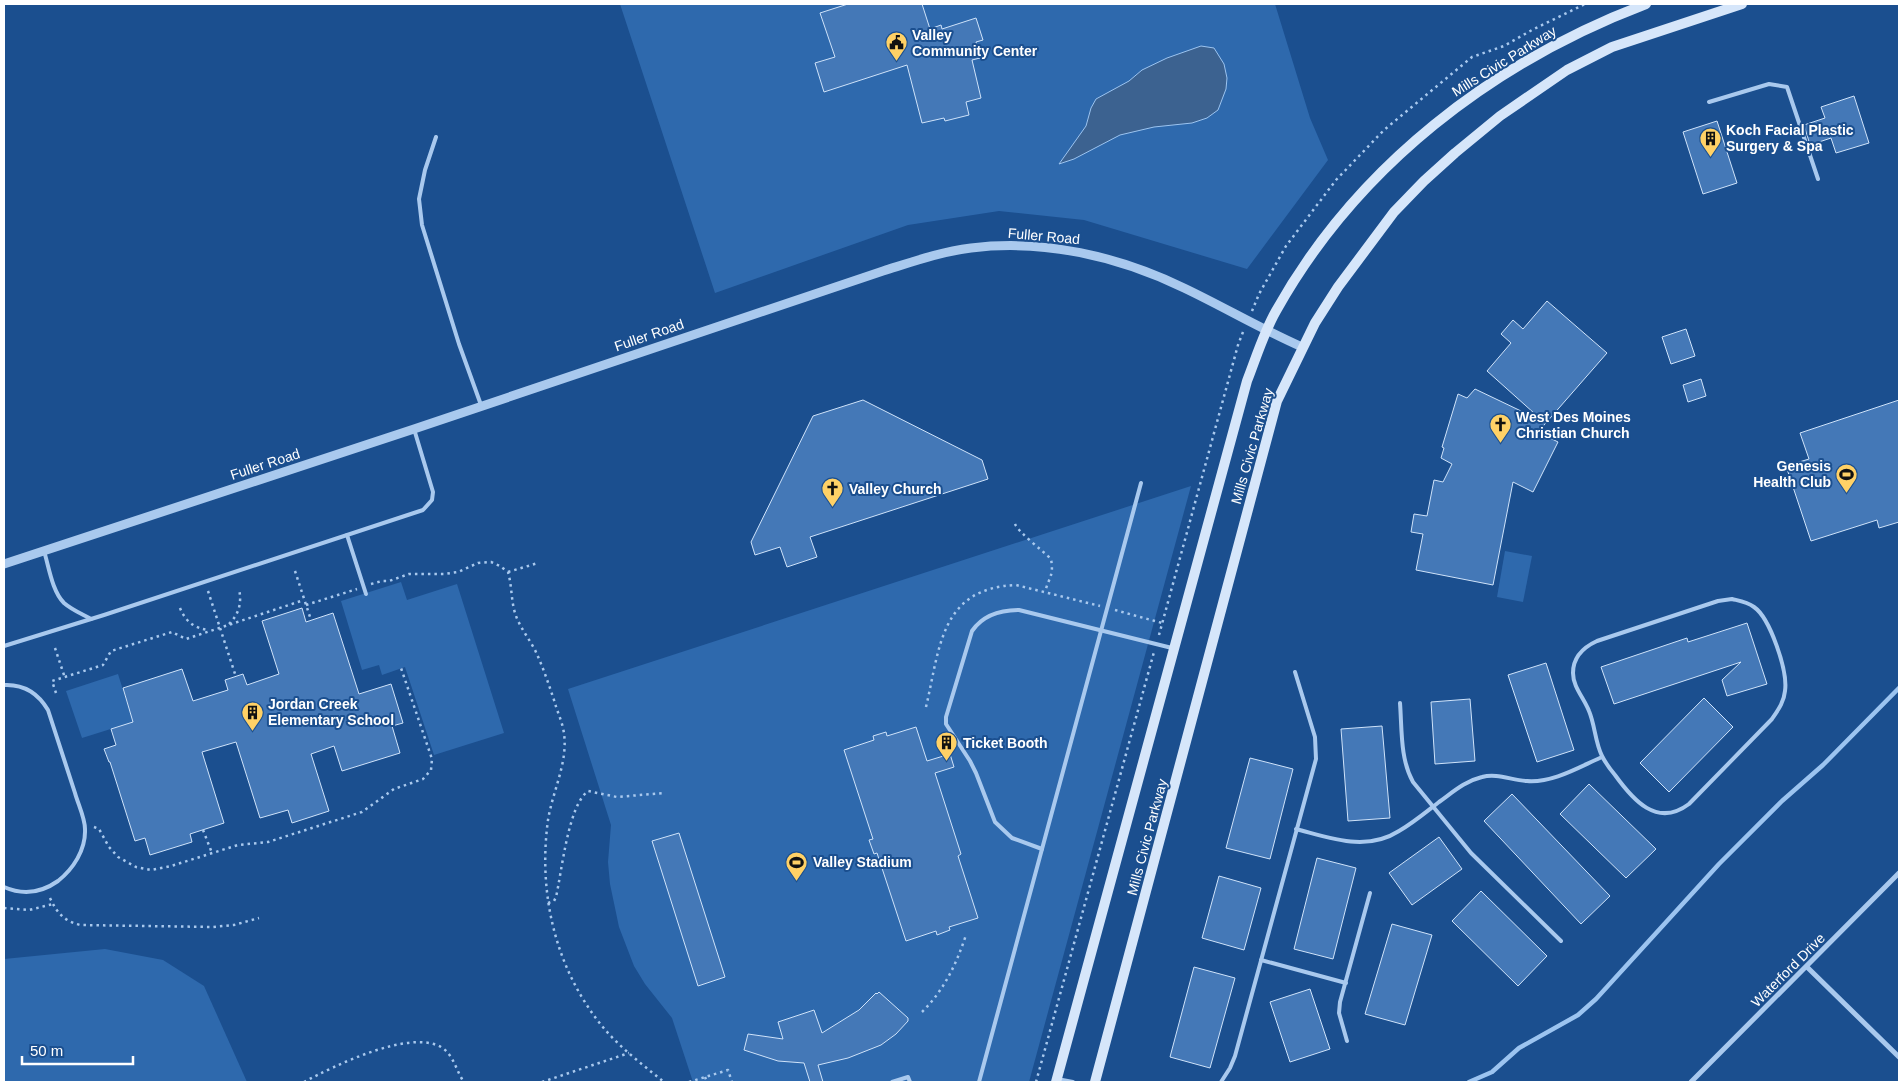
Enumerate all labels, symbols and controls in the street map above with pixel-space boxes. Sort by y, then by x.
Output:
street label: Mills Civic Parkway [1449,22,1559,100]
place label: Valley Community Center [912,27,1038,59]
public building icon: Valley Community Center [884,31,908,62]
place label: Koch Facial Plastic Surgery & Spa [1726,122,1854,154]
building icon: Koch Facial Plastic Surgery & Spa [1698,126,1722,157]
street label: Fuller Road [1007,225,1081,247]
street label: Fuller Road [612,316,686,354]
street label: Mills Civic Parkway [1228,386,1276,506]
place label: West Des Moines Christian Church [1516,409,1631,441]
church icon: West Des Moines Christian Church [1488,413,1512,444]
street label: Fuller Road [228,445,302,483]
place label: Genesis Health Club [1753,458,1831,490]
sports icon: Genesis Health Club [1835,462,1859,493]
church icon: Valley Church [821,477,845,508]
place label: Valley Church [849,481,942,497]
place label: Jordan Creek Elementary School [268,696,394,728]
building icon: Jordan Creek Elementary School [240,700,264,731]
building icon: Ticket Booth [935,731,959,762]
place label: Ticket Booth [963,735,1048,751]
street label: Mills Civic Parkway [1124,777,1170,897]
sports icon: Valley Stadium [785,850,809,881]
place label: Valley Stadium [813,854,912,870]
street label: Waterford Drive [1748,930,1828,1010]
scale bar [22,1034,134,1066]
text: 50 m [30,1042,63,1059]

